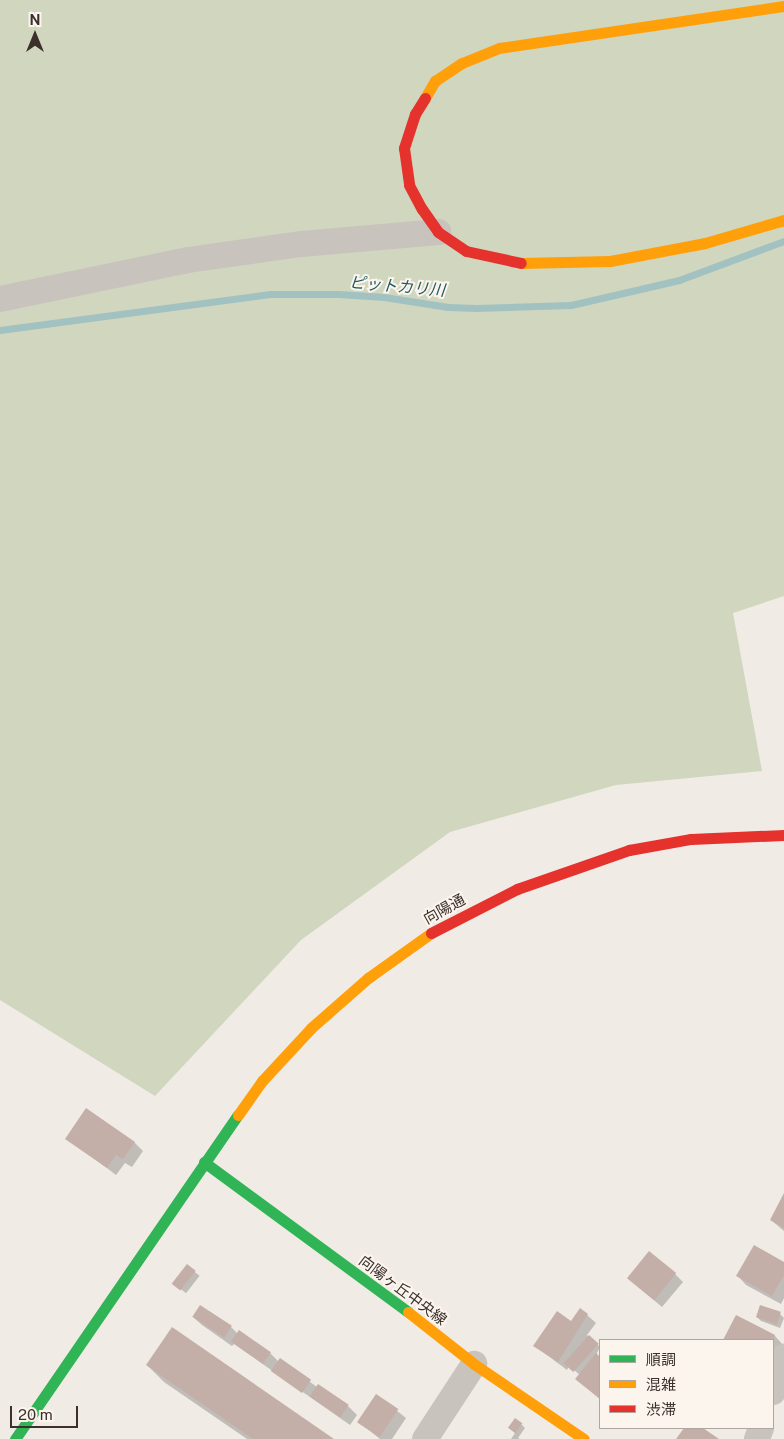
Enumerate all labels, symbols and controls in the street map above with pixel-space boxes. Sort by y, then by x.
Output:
north arrow [10,10,60,60]
text: N [30,12,40,28]
water label: ピットカリ川 [348,273,446,301]
street label: 向陽通 [420,890,468,928]
street label: 向陽ヶ丘中央線 [356,1251,450,1329]
legend [599,1339,774,1429]
text: 順調 [646,1351,676,1368]
text: 混雑 [646,1376,676,1393]
scale bar [12,1396,80,1428]
text: 渋滞 [646,1401,676,1418]
text: 20 m [18,1406,53,1423]

